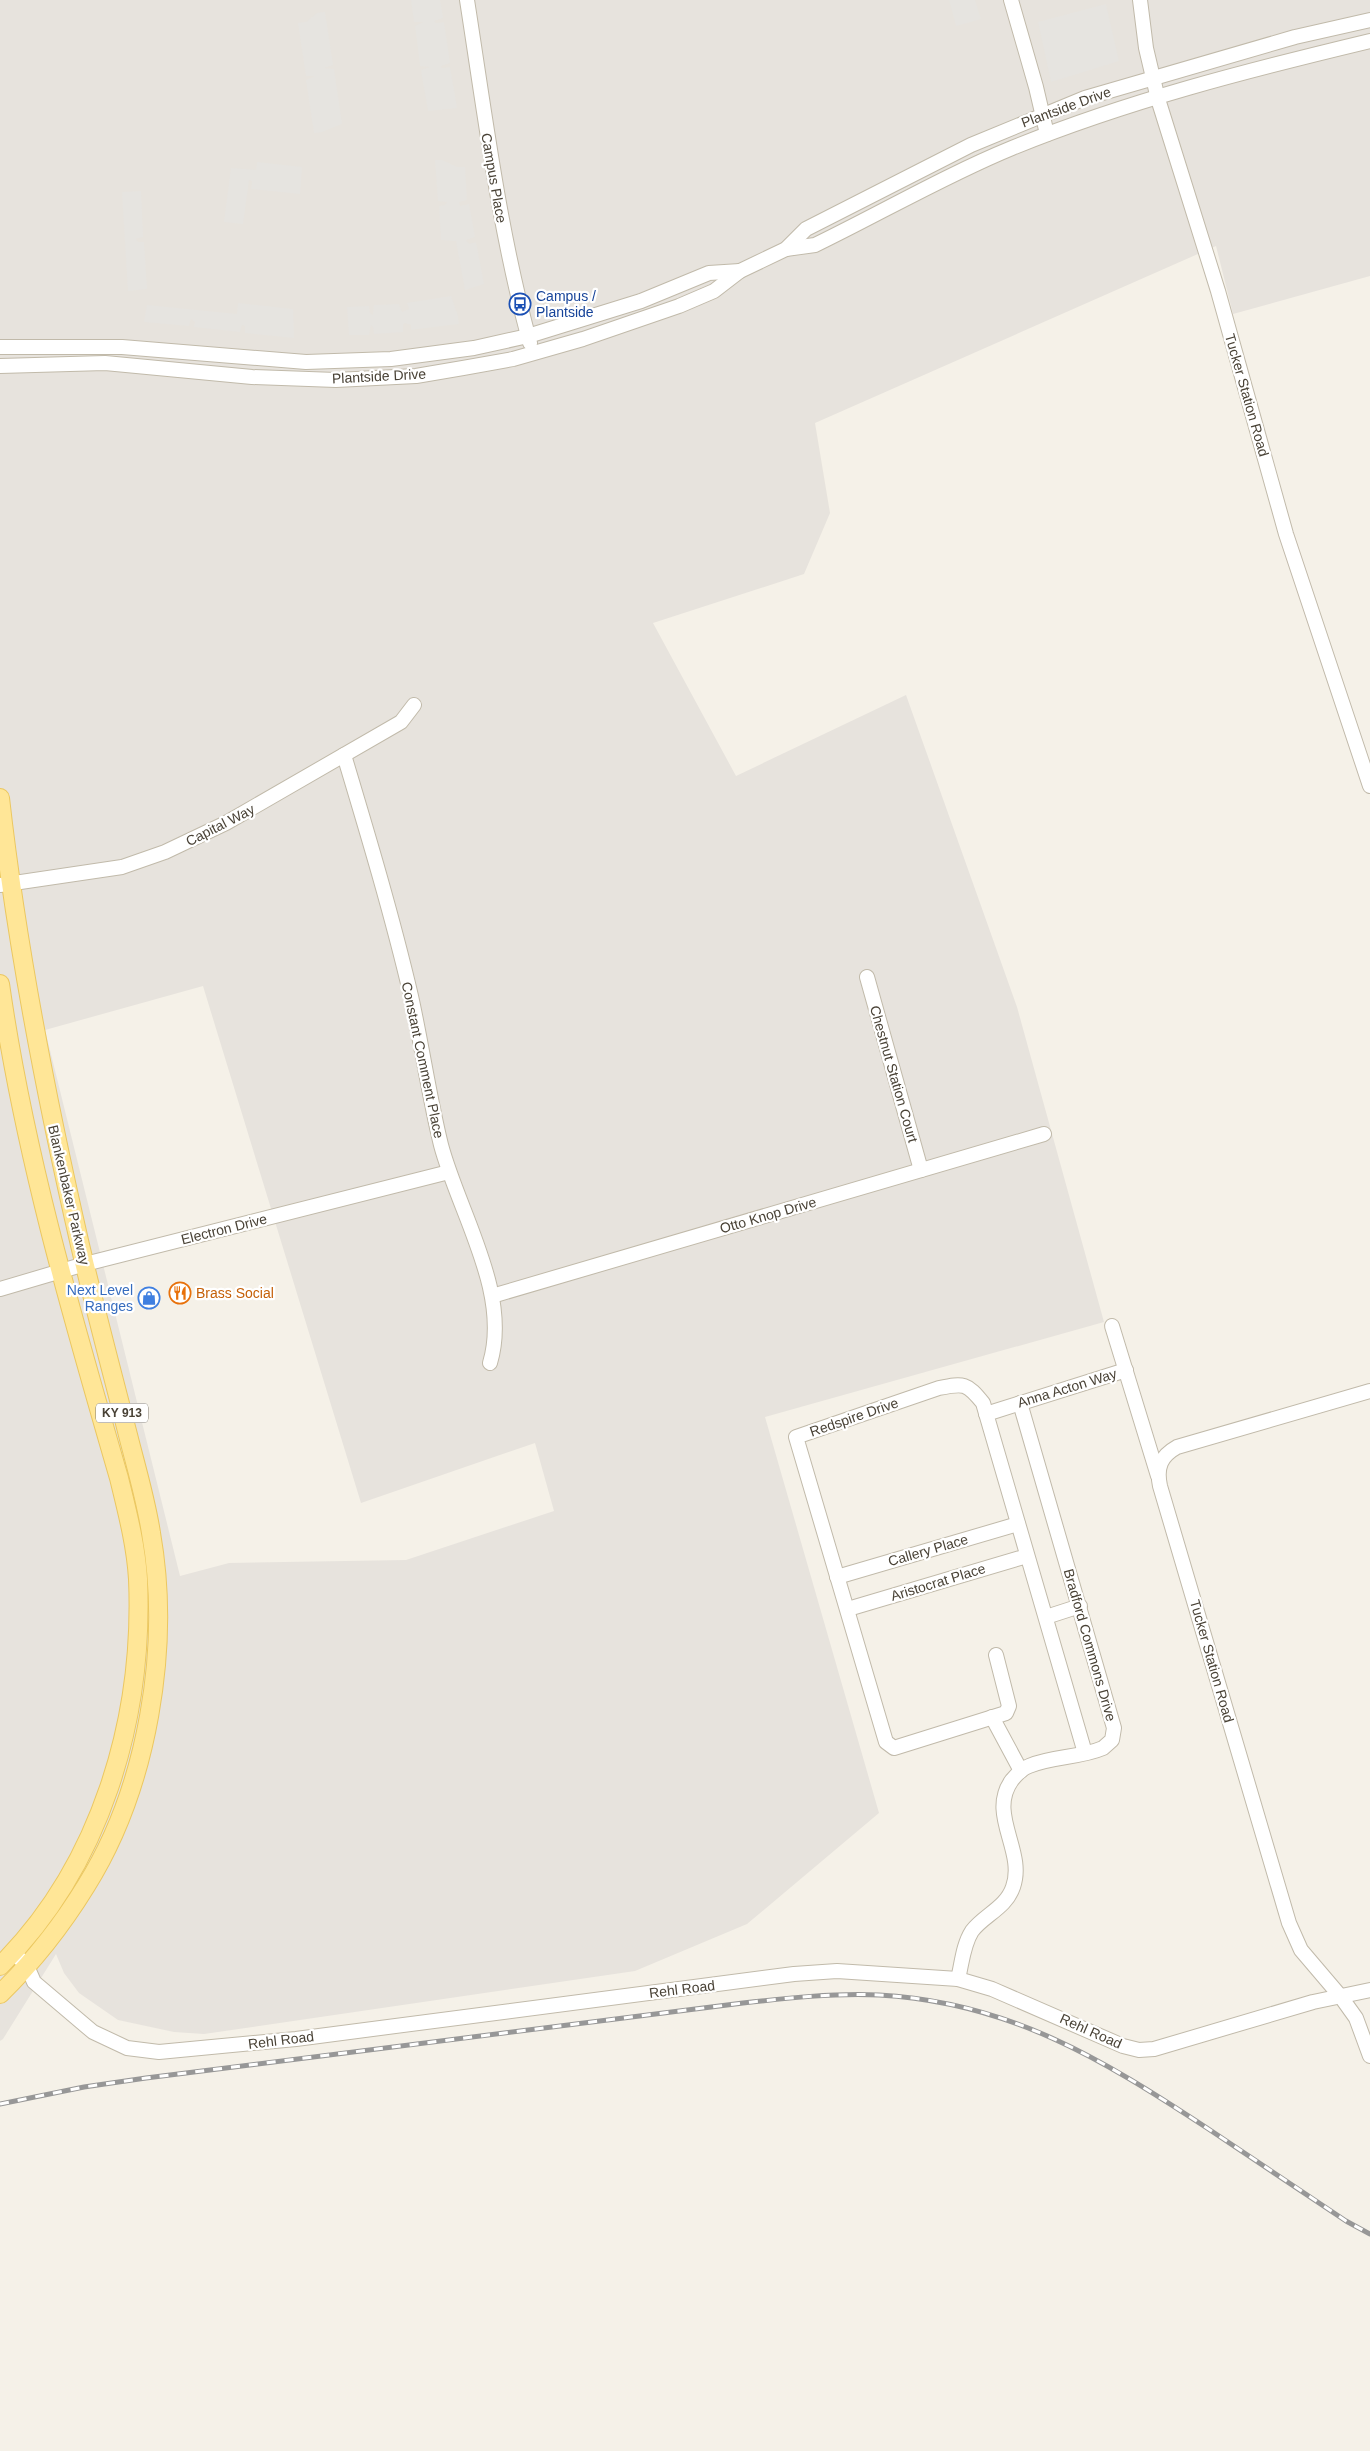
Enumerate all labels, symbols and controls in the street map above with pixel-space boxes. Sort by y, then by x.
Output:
street label: Plantside Drive [1019,83,1113,131]
street label: Campus Place [478,132,510,224]
place label: Campus / Plantside [536,288,596,320]
bus stop icon: Campus / Plantside [508,292,532,316]
street label: Tucker Station Road [1222,332,1272,458]
street label: Plantside Drive [332,366,427,386]
street label: Capital Way [183,801,257,849]
street label: Constant Comment Place [399,980,447,1140]
street label: Chestnut Station Court [867,1004,921,1144]
street label: Blankenbaker Parkway [45,1123,93,1267]
street label: Otto Knop Drive [718,1194,818,1236]
street label: Electron Drive [179,1211,269,1247]
restaurant icon: Brass Social [168,1281,192,1305]
place label: Next Level Ranges [67,1282,133,1314]
place label: Brass Social [196,1285,274,1301]
shop icon: Next Level Ranges [137,1286,161,1310]
street label: Anna Acton Way [1015,1365,1119,1411]
street label: Redspire Drive [808,1394,901,1440]
road number: KY 913 [96,1404,148,1422]
street label: Callery Place [886,1531,970,1569]
street label: Aristocrat Place [889,1560,987,1604]
street label: Bradford Commons Drive [1061,1567,1120,1723]
street label: Tucker Station Road [1187,1598,1237,1724]
street label: Rehl Road [648,1977,716,2001]
street label: Rehl Road [1058,2010,1124,2052]
street label: Rehl Road [247,2028,315,2052]

